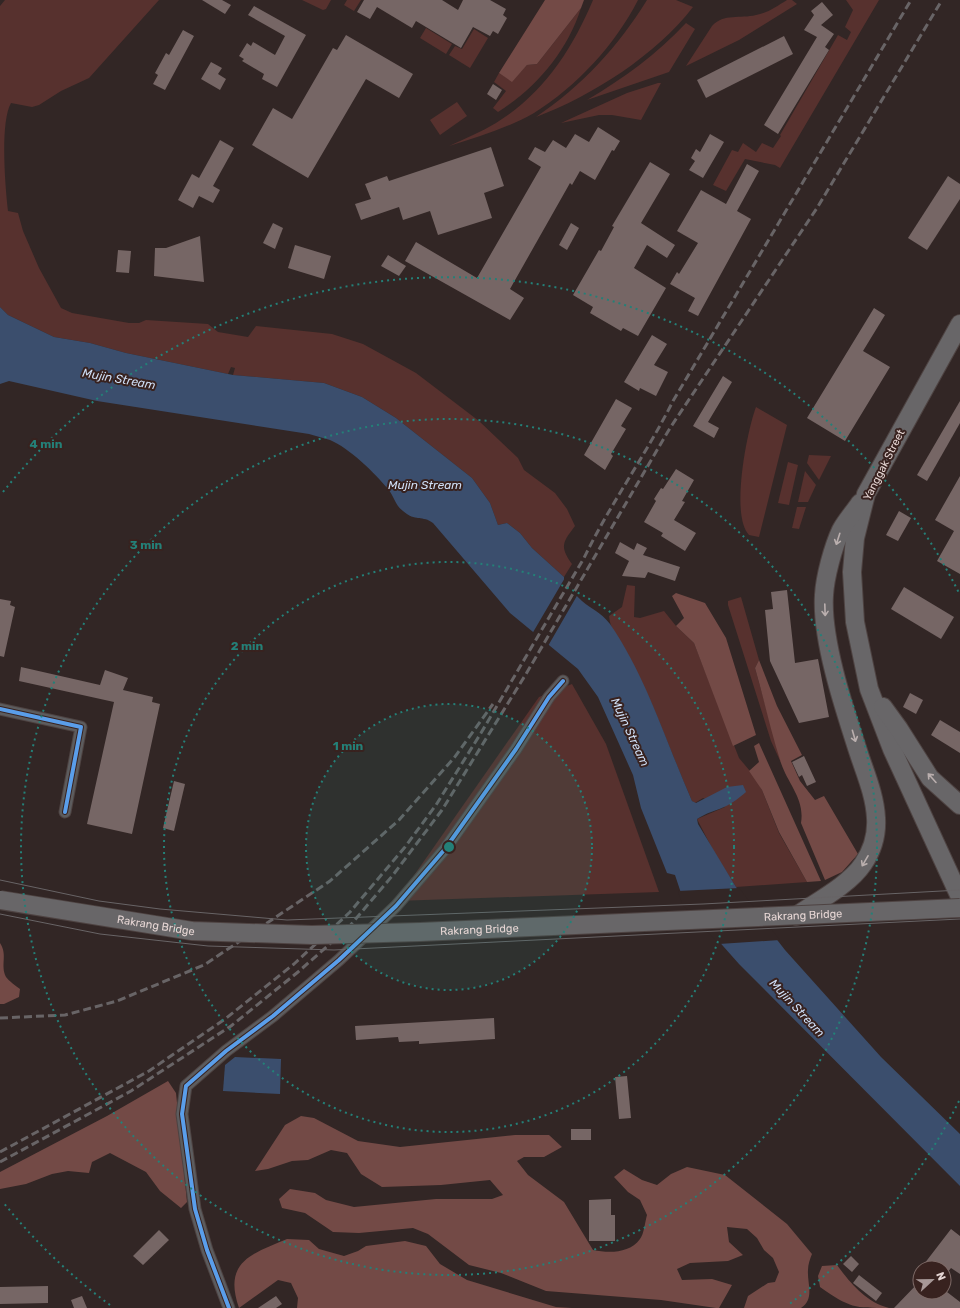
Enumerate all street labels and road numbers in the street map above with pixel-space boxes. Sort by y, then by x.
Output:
street label: Yanggak Street [860,427,908,503]
street label: Rakrang Bridge [763,907,843,923]
street label: Rakrang Bridge [116,913,196,938]
street label: Rakrang Bridge [440,921,519,938]

